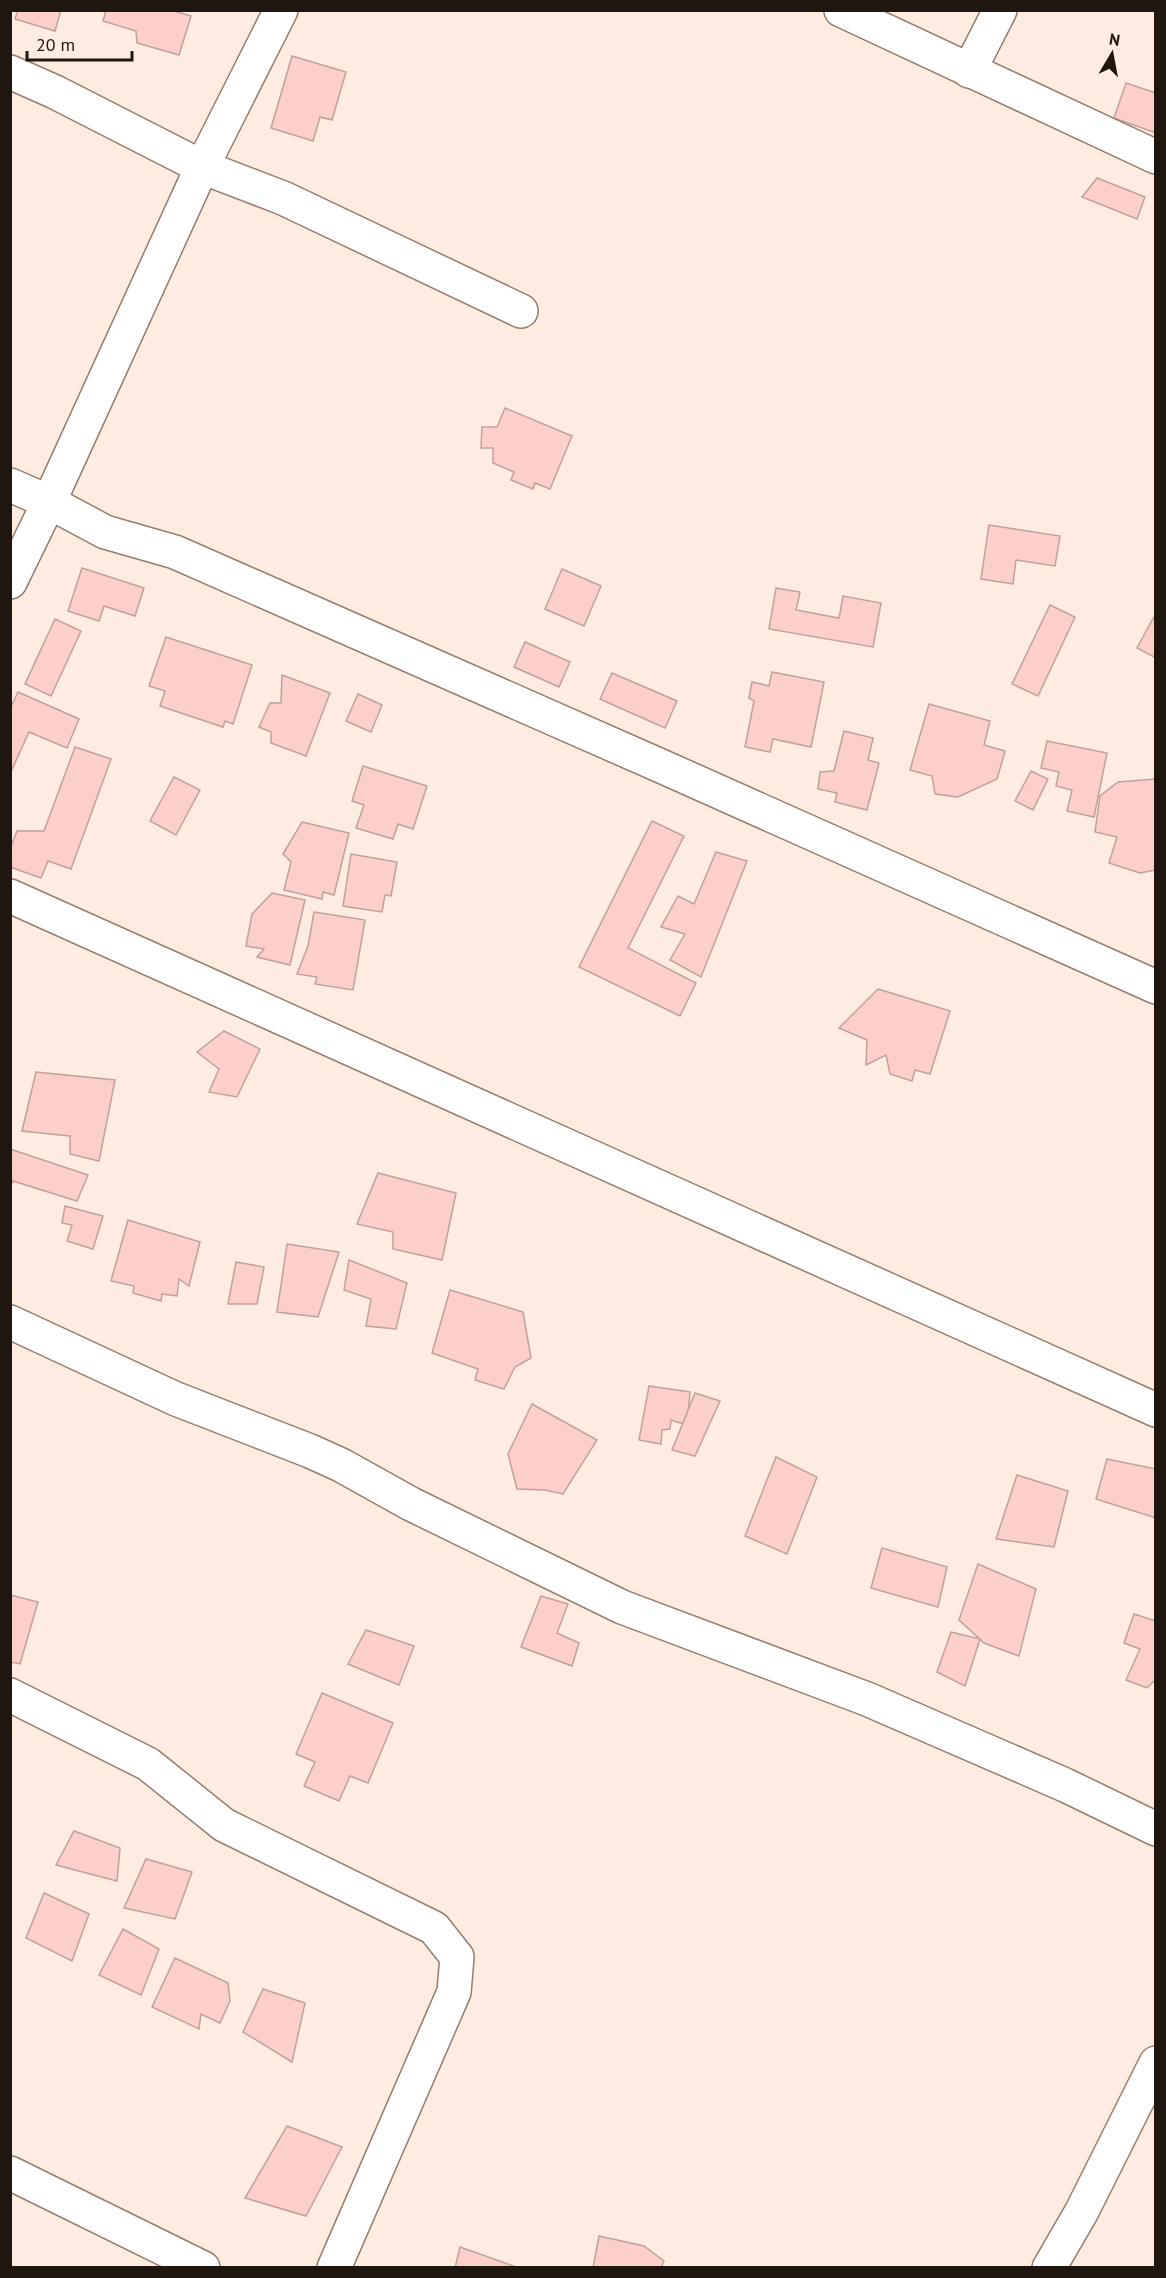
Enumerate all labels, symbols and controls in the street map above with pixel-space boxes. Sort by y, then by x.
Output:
scale bar [27,24,132,62]
north arrow [1082,24,1142,84]
text: N [1108,28,1122,50]
text: 20 m [36,33,75,56]

